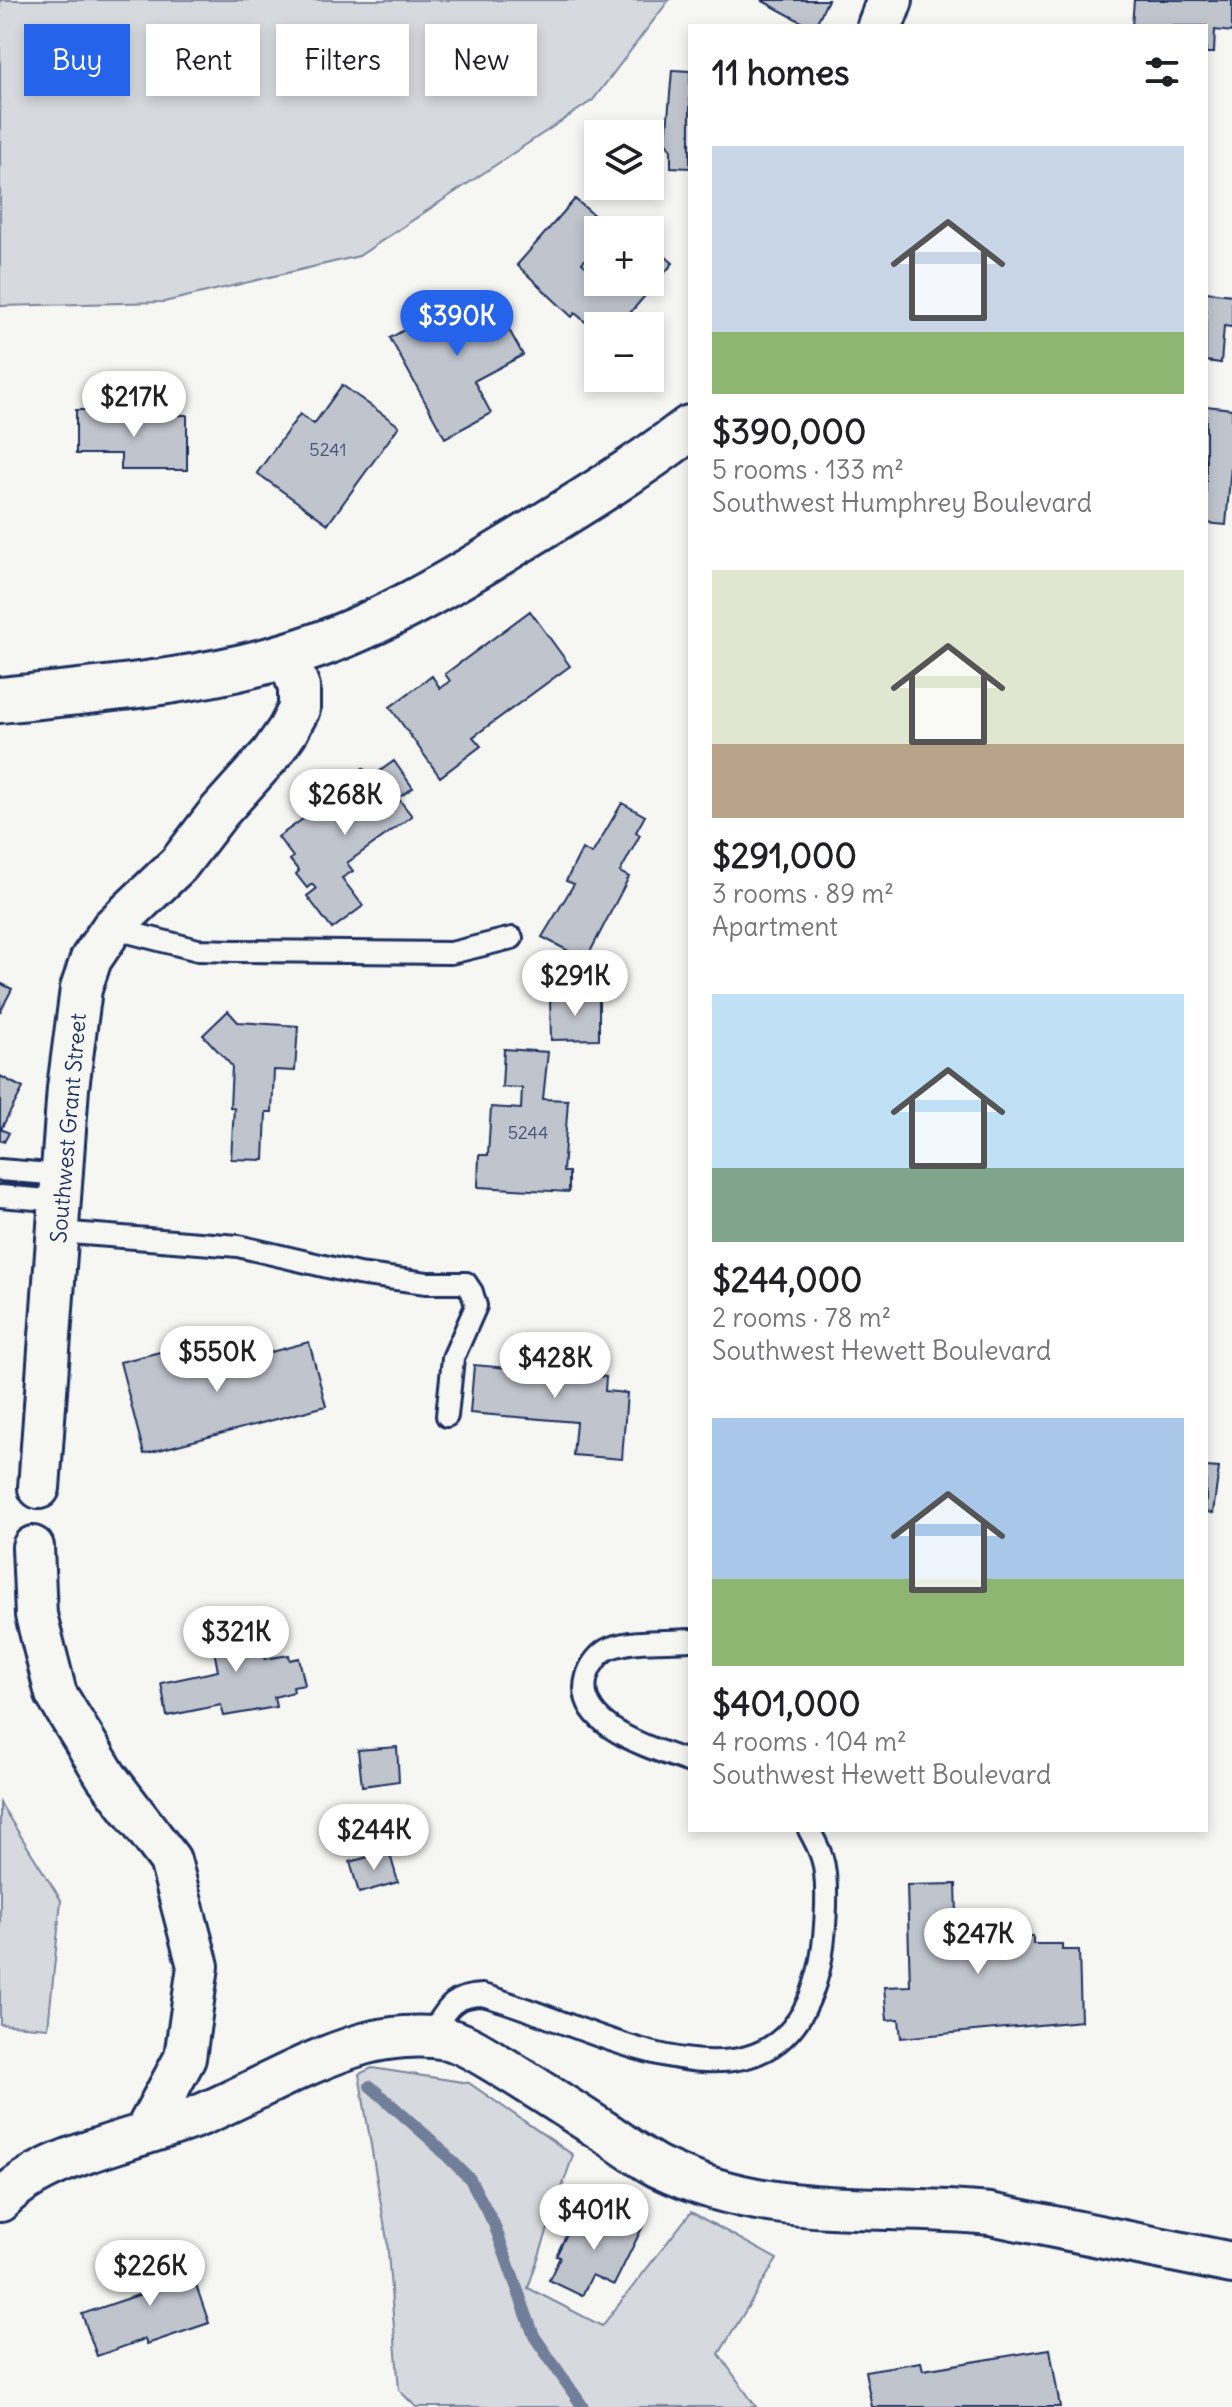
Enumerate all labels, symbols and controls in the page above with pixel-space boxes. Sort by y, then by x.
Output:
chip: Buy [24,24,130,96]
chip: Rent [146,24,260,96]
chip: Filters [276,24,409,96]
chip: New [425,24,537,96]
icon: filters [1140,50,1184,94]
text: 11 homes [712,51,849,94]
map controls [584,120,664,392]
button: layers [584,120,664,200]
icon: home [876,198,1020,342]
button: + [584,216,664,296]
pin: $390K [401,290,513,358]
text: $390K [418,299,496,332]
button: − [584,312,664,392]
pin: $217K [78,371,190,439]
text: $217K [100,380,168,413]
text: $390,000 [712,410,866,453]
house number: 5241 [309,438,347,461]
text: 5 rooms · 133 m² [712,453,904,486]
text: Southwest Humphrey Boulevard [712,486,1092,519]
icon: home [876,622,1020,766]
pin: $268K [289,769,401,837]
text: $268K [308,778,382,811]
text: $291,000 [712,834,857,877]
text: 3 rooms · 89 m² [712,877,894,910]
text: Apartment [712,910,838,943]
pin: $291K [519,950,631,1018]
text: $291K [540,959,610,992]
street label: Southwest Grant Street [44,1012,92,1244]
icon: home [876,1046,1020,1190]
house number: 5244 [508,1121,548,1144]
text: $244,000 [712,1258,862,1301]
text: 2 rooms · 78 m² [712,1301,891,1334]
pin: $550K [161,1326,273,1394]
pin: $428K [499,1332,611,1400]
text: Southwest Hewett Boulevard [712,1334,1051,1367]
text: $550K [178,1335,256,1368]
text: $428K [518,1341,592,1374]
icon: home [876,1470,1020,1614]
pin: $321K [180,1606,292,1674]
text: $321K [201,1615,271,1648]
text: $401,000 [712,1682,861,1725]
text: 4 rooms · 104 m² [712,1725,907,1758]
text: Southwest Hewett Boulevard [712,1758,1051,1791]
pin: $244K [318,1804,430,1872]
text: $244K [337,1813,411,1846]
pin: $247K [922,1908,1034,1976]
text: $247K [942,1917,1014,1950]
pin: $401K [538,2184,650,2252]
text: $401K [558,2193,630,2226]
pin: $226K [94,2240,206,2308]
text: $226K [113,2249,187,2282]

